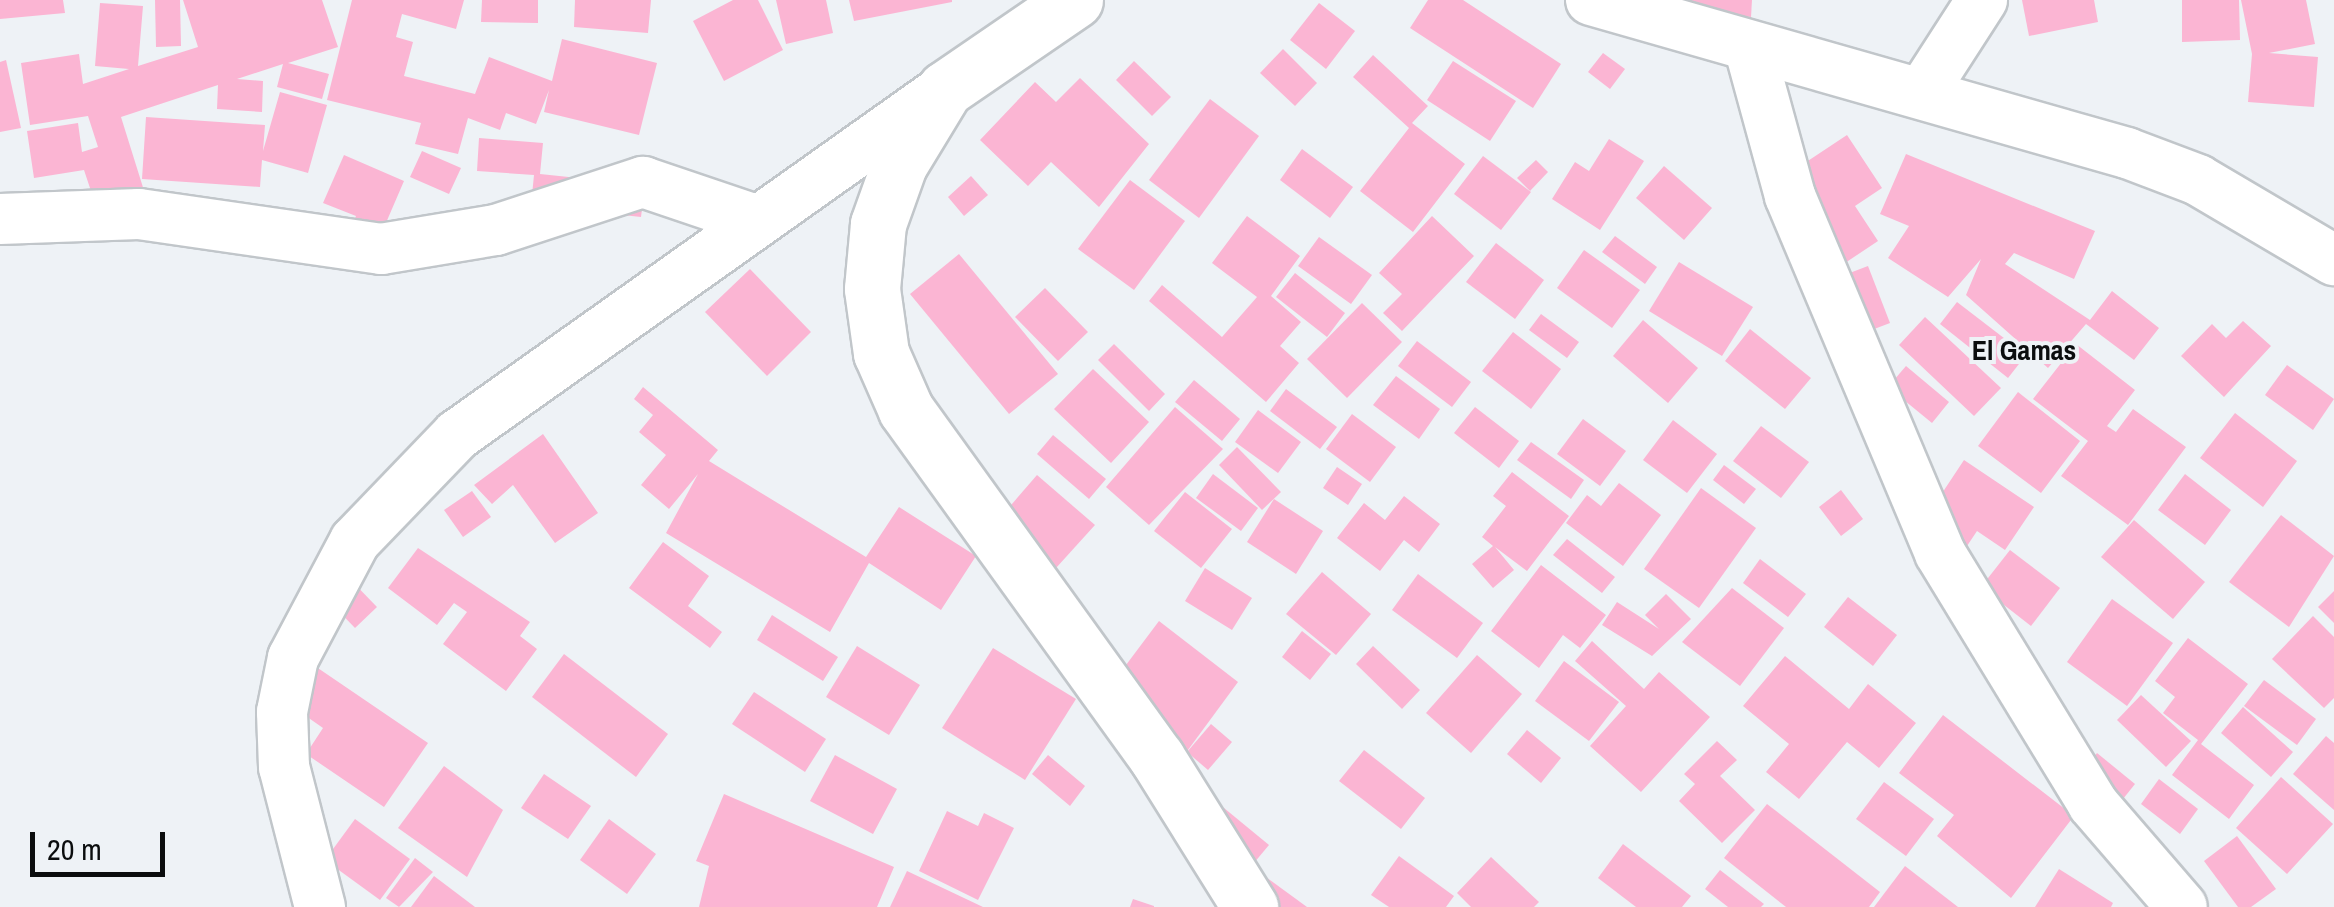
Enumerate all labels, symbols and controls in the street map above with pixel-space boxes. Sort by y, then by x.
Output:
district label: El Gamas [1972,333,2076,367]
scale bar [35,812,170,874]
text: 20 m [47,829,102,869]

